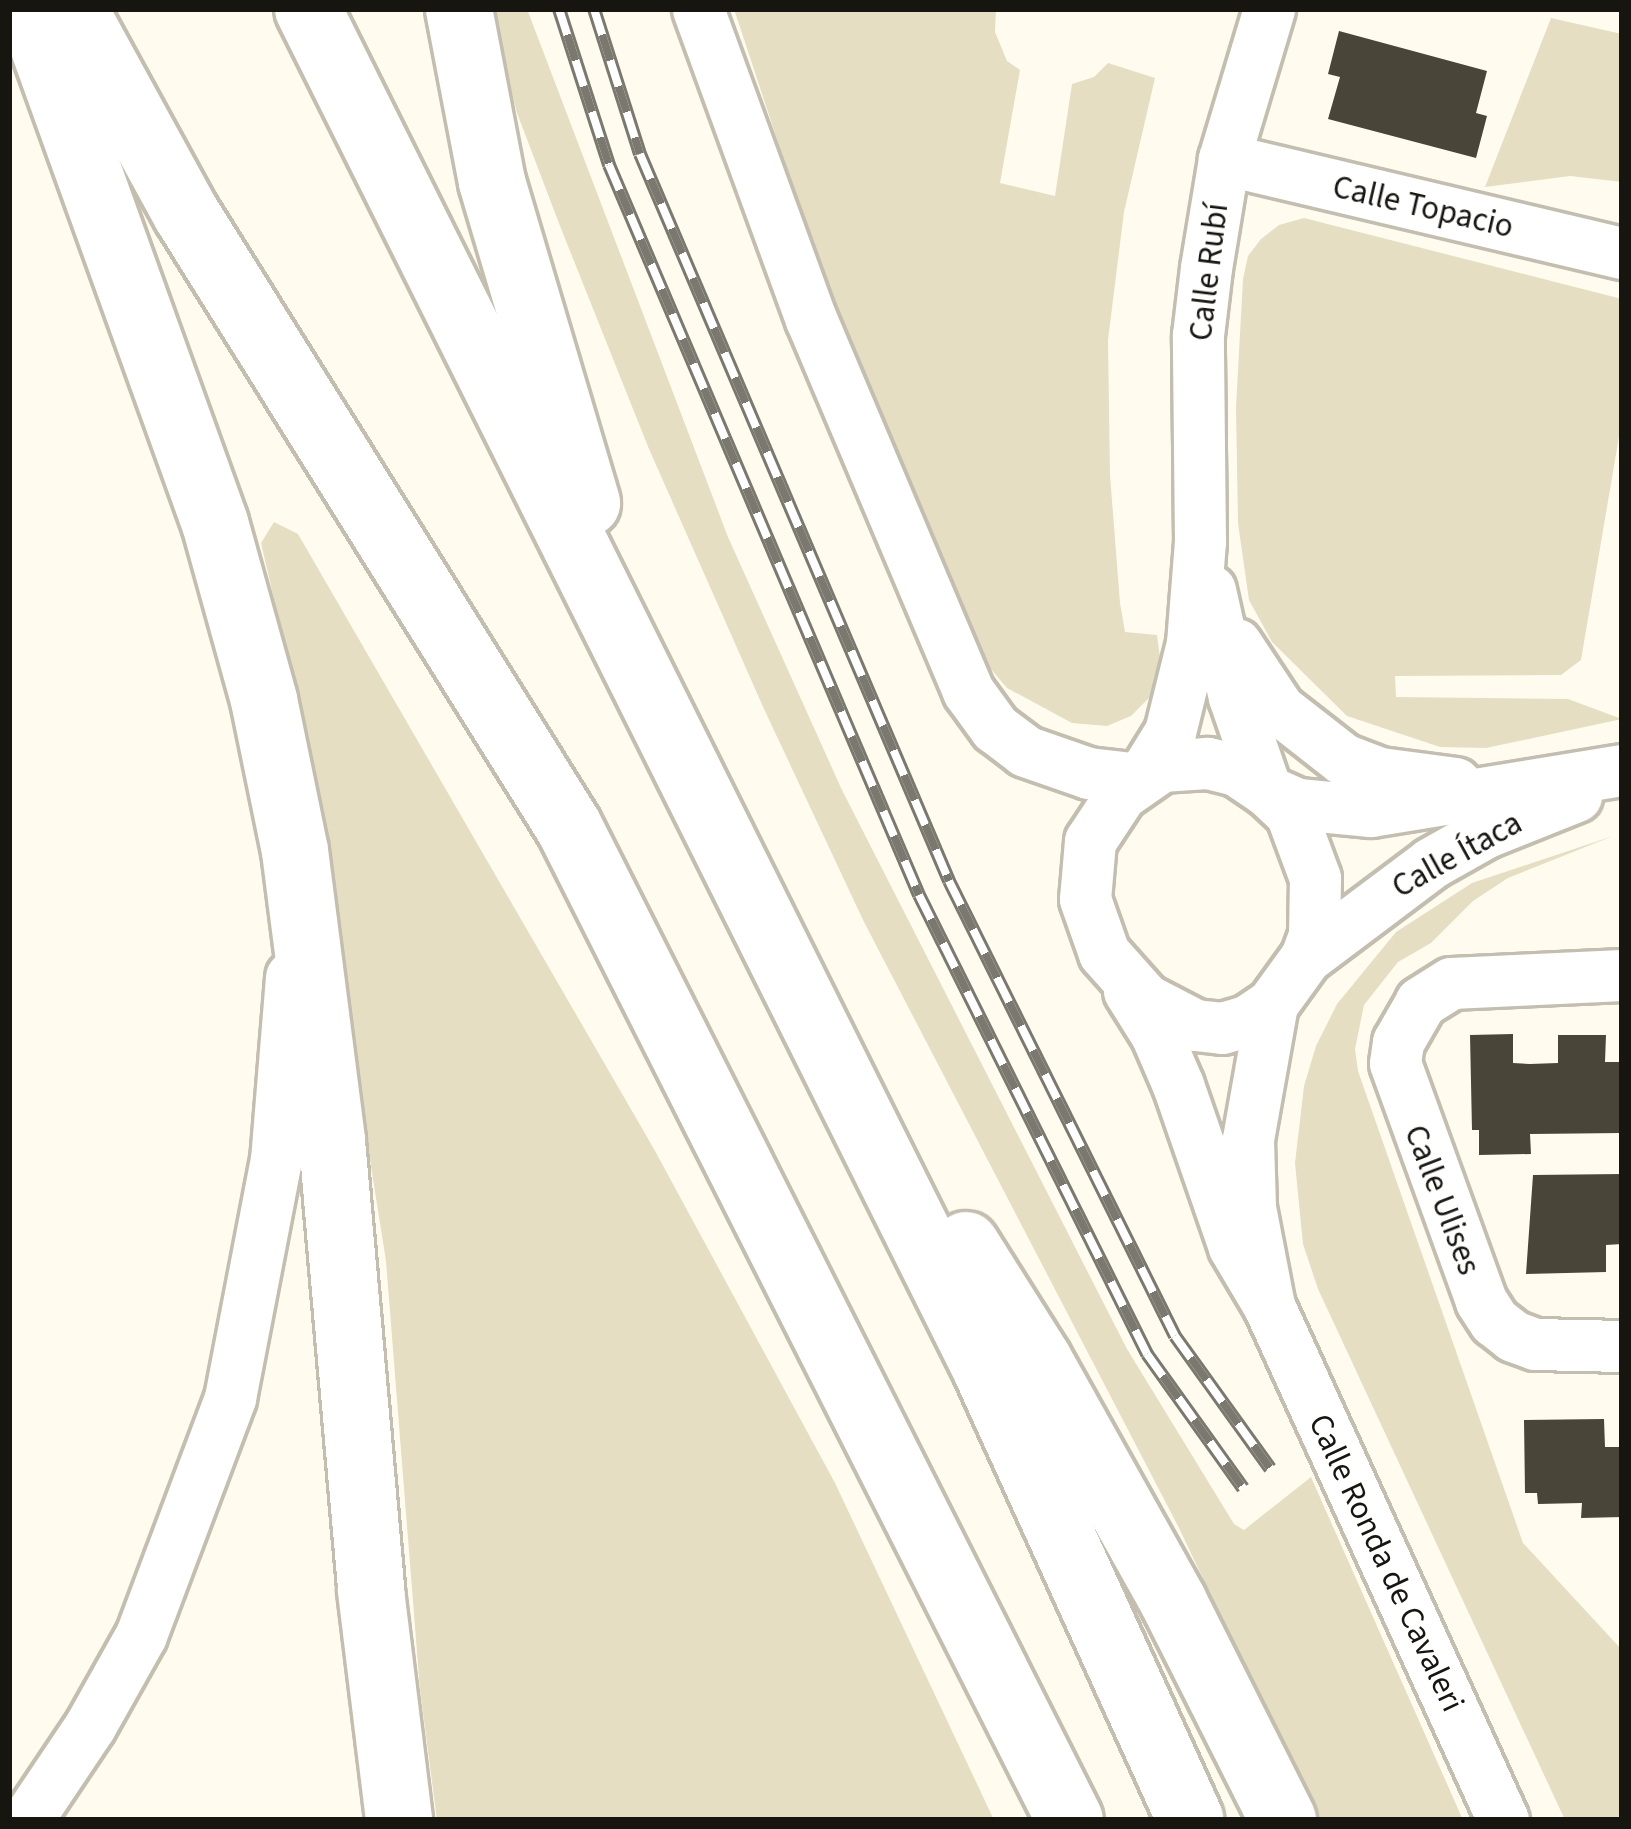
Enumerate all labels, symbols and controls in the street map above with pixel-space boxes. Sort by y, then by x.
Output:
street label: Calle Topacio [1329,167,1517,247]
street label: Calle Rubí [1181,201,1237,343]
street label: Calle Ítaca [1385,803,1529,907]
street label: Calle Ulises [1395,1120,1489,1280]
street label: Calle Ronda de Cavaleri [1300,1408,1472,1718]

